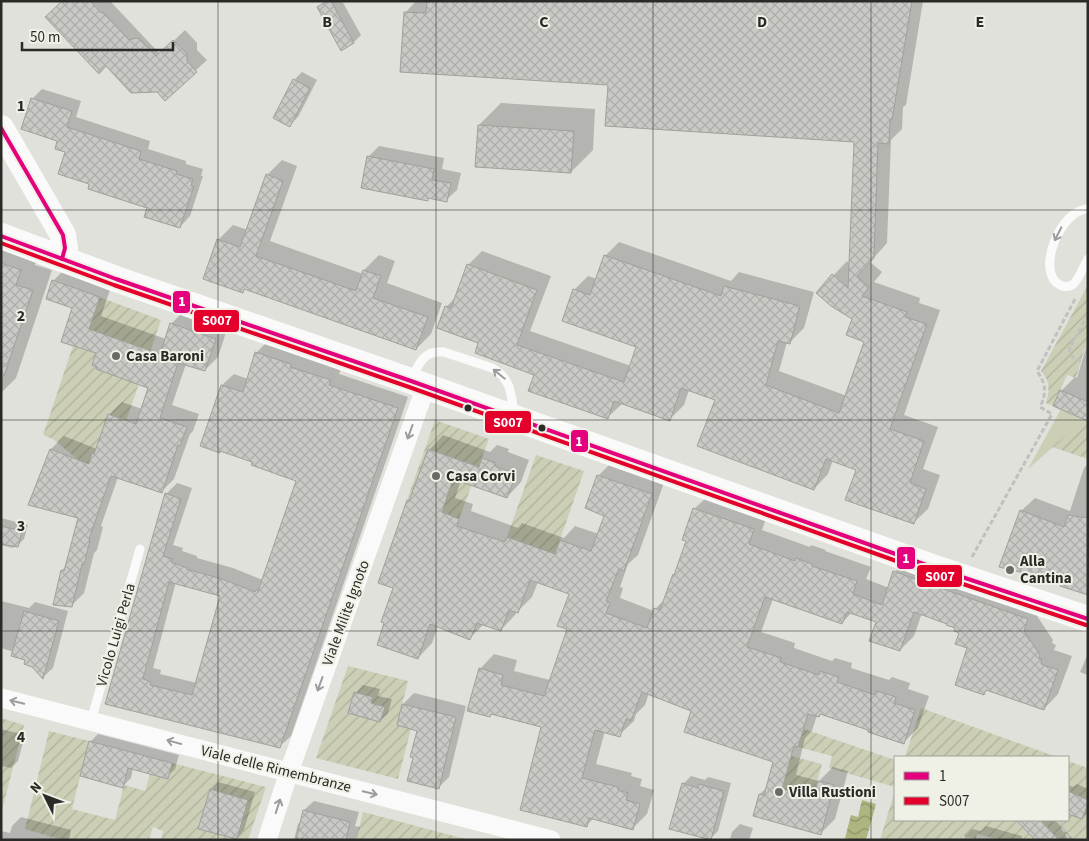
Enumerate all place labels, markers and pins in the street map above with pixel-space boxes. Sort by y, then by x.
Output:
place label: Casa Baroni [126,346,204,367]
marker: Casa Baroni [110,350,122,362]
unlabelled marker [463,403,473,413]
unlabelled marker [537,423,547,433]
place label: Casa Corvi [446,466,515,487]
marker: Casa Corvi [430,470,442,482]
place label: Alla Cantina [1019,551,1072,589]
marker: Alla Cantina [1004,564,1016,576]
place label: Villa Rustioni [788,782,876,803]
marker: Villa Rustioni [773,786,785,798]

